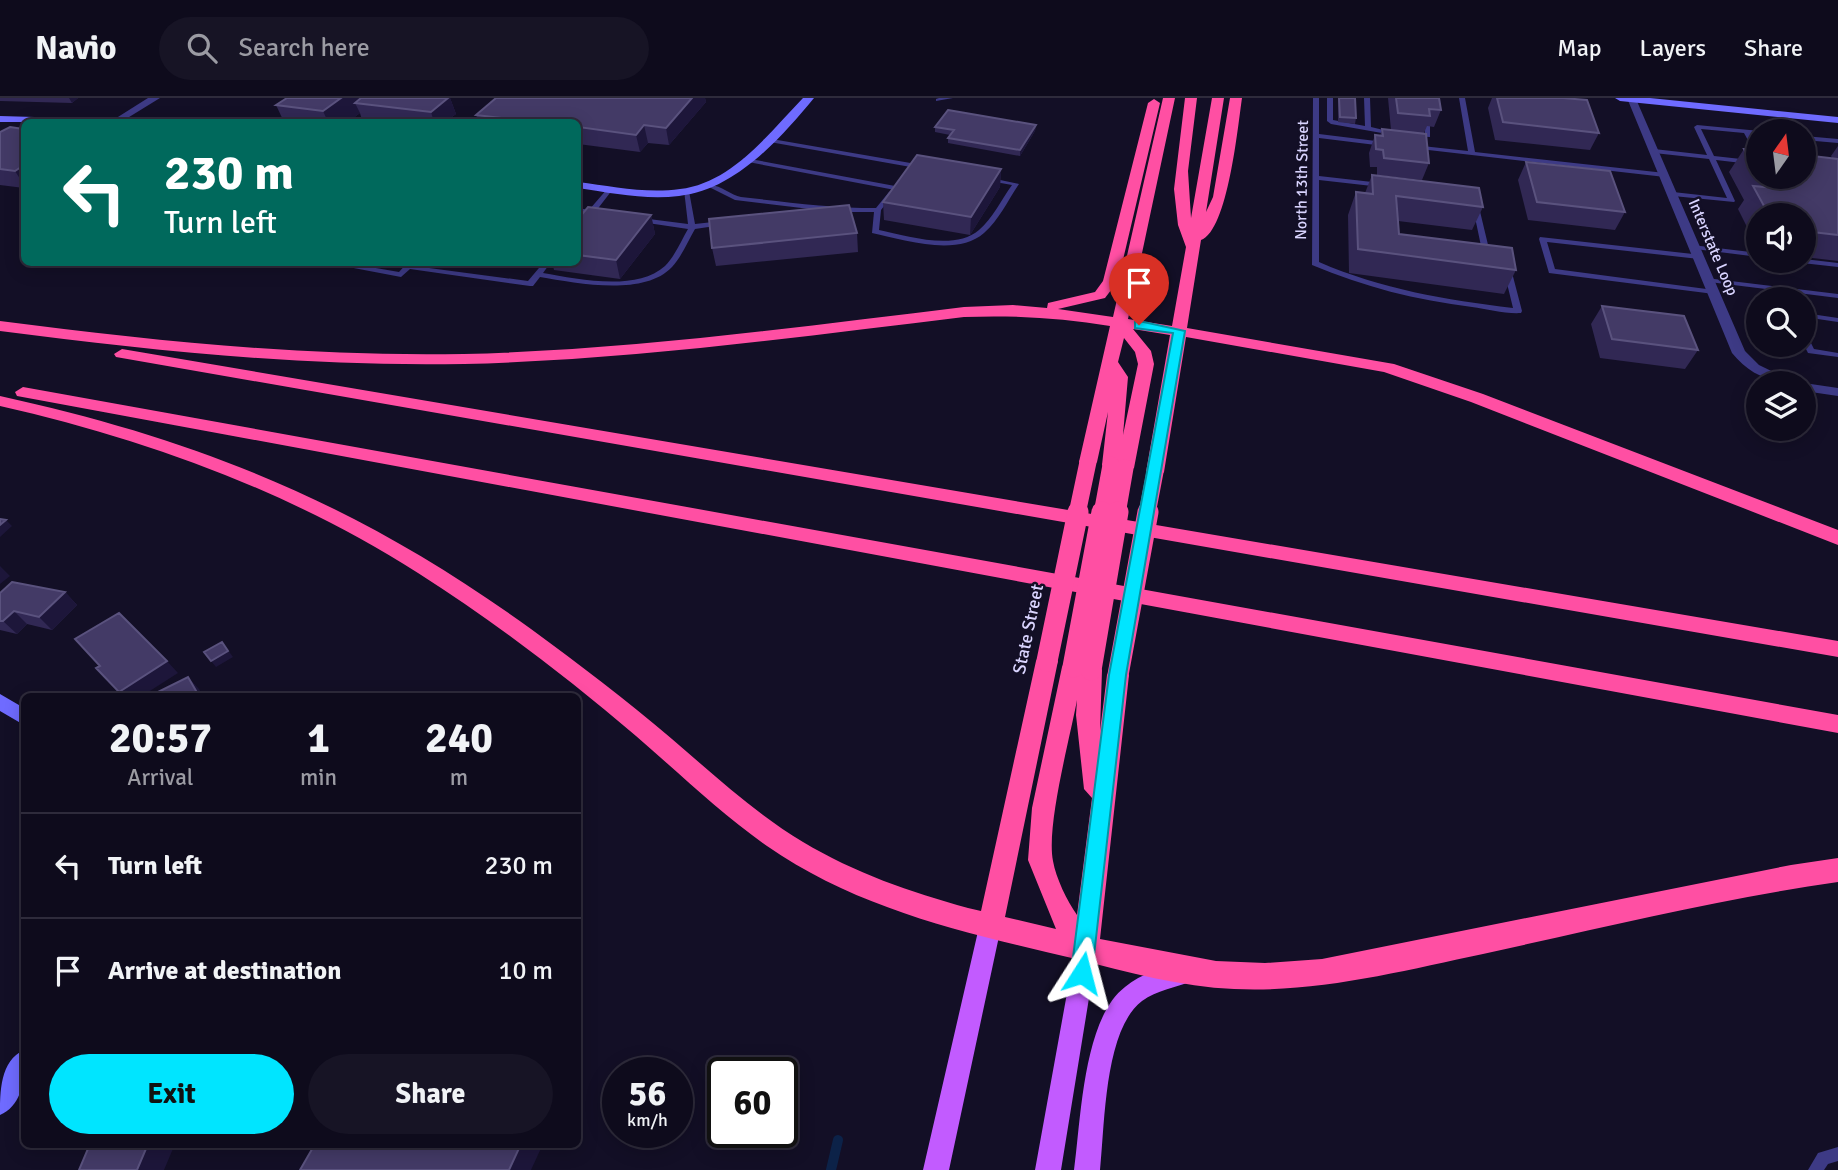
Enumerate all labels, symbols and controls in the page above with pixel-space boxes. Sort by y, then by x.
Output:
search box [159,17,649,80]
text: Navio [35,28,117,69]
icon: search [183,29,221,67]
text: Search here [239,32,370,64]
text: Map [1557,33,1602,63]
text: Layers [1640,33,1706,63]
text: Share [1744,33,1803,63]
street label: North 13th Street [1291,119,1313,240]
north arrow [1746,119,1816,189]
map controls [1746,119,1816,441]
text: 230 m [164,143,294,203]
icon: left [49,147,140,238]
street label: Interstate Loop [1684,196,1742,299]
text: Turn left [164,203,277,242]
button: sound [1746,203,1816,273]
pin [1109,253,1169,325]
icon: arrive [1120,264,1158,302]
button: search [1746,287,1816,357]
button: layers [1746,371,1816,441]
street label: State Street [1008,582,1048,676]
text: 20:57 [109,713,212,764]
text: 1 [307,713,330,764]
text: 240 [425,713,493,764]
text: Arrival [127,763,194,792]
text: min [300,763,337,792]
text: m [450,763,468,792]
icon: left [49,847,87,885]
text: Turn left [108,850,202,882]
text: 230 m [484,850,553,882]
position arrow [1045,936,1119,1010]
icon: arrive [49,952,87,990]
text: Arrive at destination [108,955,341,987]
text: 10 m [498,955,553,987]
button: Exit [49,1054,294,1134]
button: Share [308,1054,553,1134]
speed limit sign: 60 [707,1057,798,1148]
text: 56 [629,1072,666,1115]
text: km/h [627,1109,668,1131]

